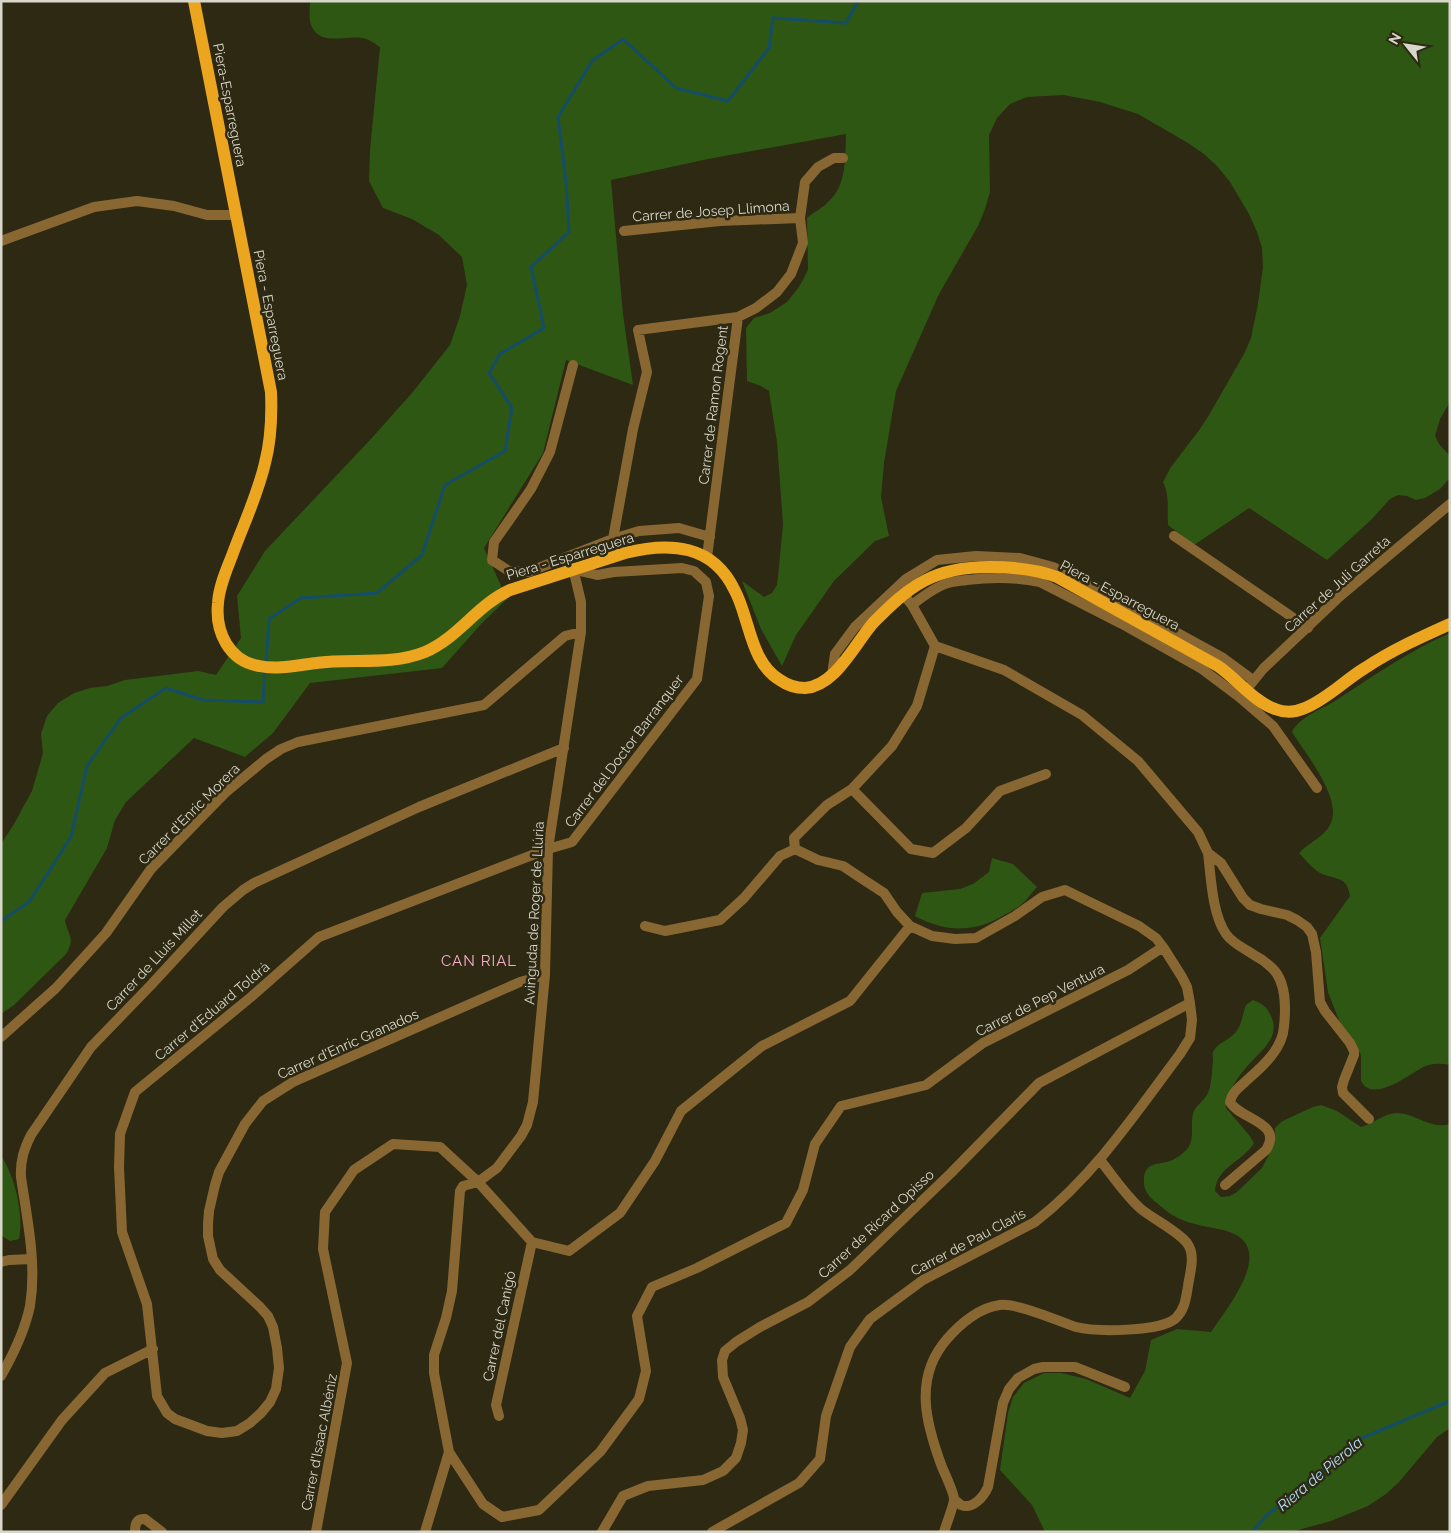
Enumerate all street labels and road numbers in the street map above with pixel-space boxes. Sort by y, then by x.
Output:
street label: Piera-Esparreguera [210,42,250,168]
street label: Carrer de Josep Llimona [632,198,790,224]
street label: Piera - Esparreguera [250,248,292,382]
street label: Carrer de Ramon Rogent [695,324,731,485]
street label: Piera - Esparreguera [504,529,636,583]
street label: Carrer de Juli Garreta [1281,532,1393,636]
street label: Piera - Esparreguera [1058,557,1182,633]
street label: Carrer del Doctor Barranquer [561,672,687,830]
street label: Carrer d'Enric Morera [135,760,243,868]
street label: Avinguda de Roger de Llúria [521,821,547,1005]
street label: Carrer de Lluis Millet [103,906,205,1014]
street label: Carrer d'Eduard Toldrà [151,958,273,1064]
street label: Carrer de Pep Ventura [973,960,1107,1040]
street label: Carrer d'Enric Granados [275,1006,421,1082]
street label: Carrer de Ricard Opisso [815,1166,937,1282]
street label: Carrer de Pau Claris [908,1205,1028,1279]
street label: Carrer del Canigó [479,1269,519,1383]
street label: Carrer d'Isaac Albéniz [298,1372,340,1512]

